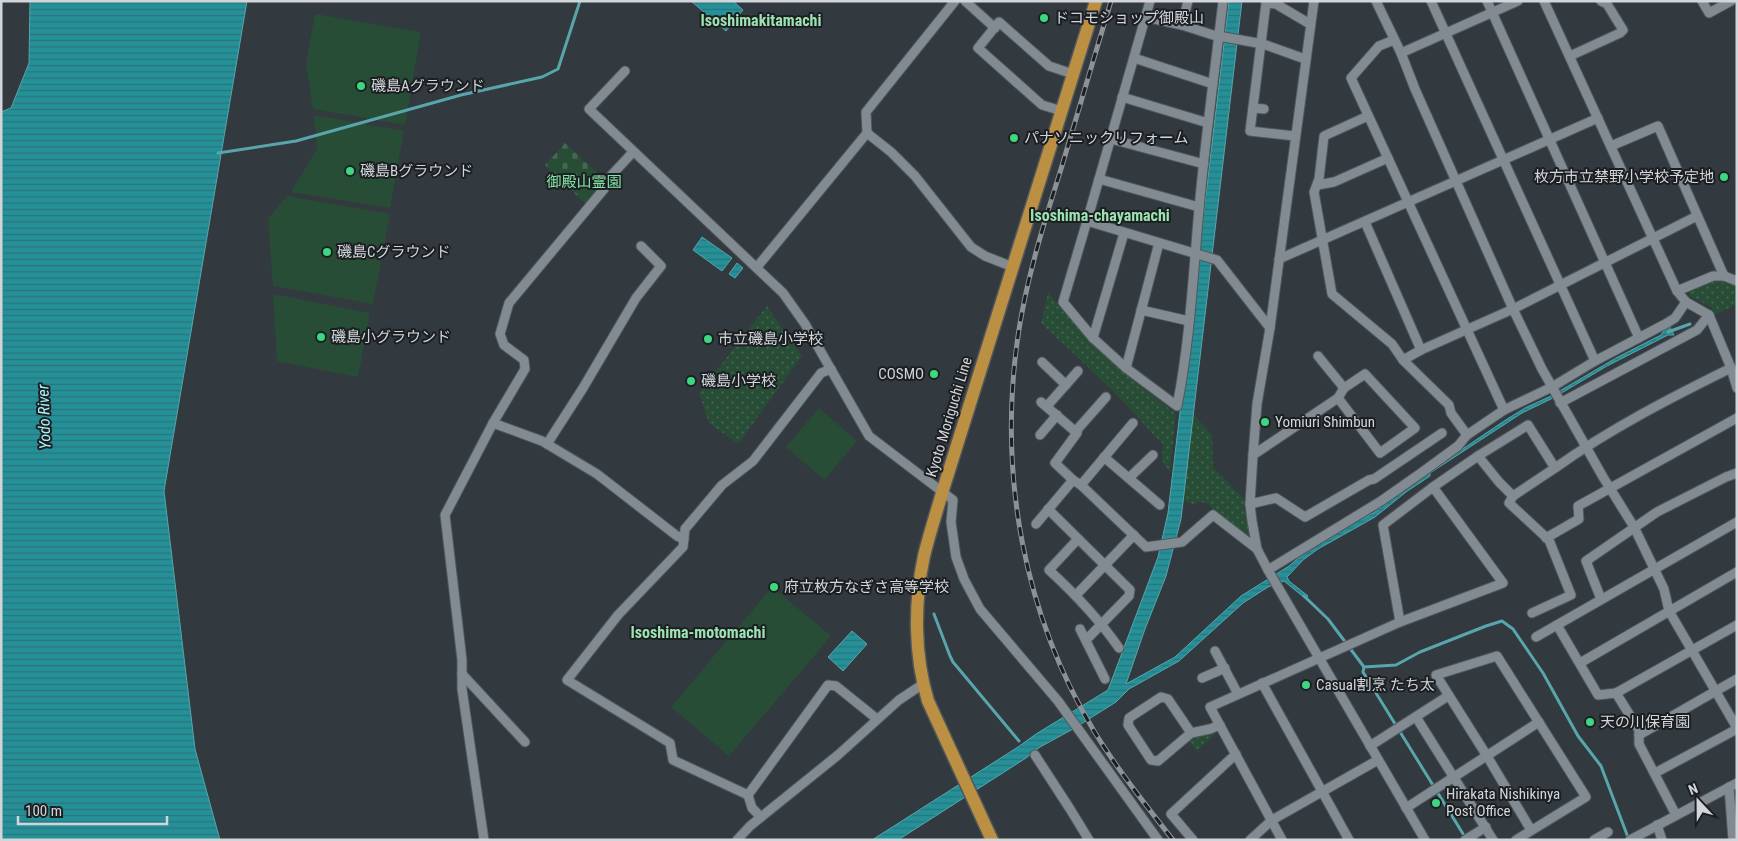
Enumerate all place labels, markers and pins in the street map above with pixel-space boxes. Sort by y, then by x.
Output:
place label: ドコモショップ御殿山 [1054,9,1204,27]
marker: ドコモショップ御殿山 [1038,12,1050,24]
place label: 磯島Aグラウンド [371,77,485,95]
marker: 磯島Aグラウンド [355,80,367,92]
place label: パナソニックリフォーム [1024,129,1189,147]
marker: パナソニックリフォーム [1008,132,1020,144]
place label: 磯島Bグラウンド [360,162,473,180]
marker: 磯島Bグラウンド [344,165,356,177]
place label: 枚方市立禁野小学校予定地 [1534,168,1714,186]
marker: 枚方市立禁野小学校予定地 [1718,171,1730,183]
place label: 磯島Cグラウンド [337,243,451,261]
marker: 磯島Cグラウンド [321,246,333,258]
place label: 磯島小グラウンド [331,328,451,346]
place label: 市立磯島小学校 [718,330,823,348]
marker: 磯島小グラウンド [315,331,327,343]
marker: 市立磯島小学校 [702,333,714,345]
place label: COSMO [878,365,924,383]
marker: COSMO [928,368,940,380]
place label: 磯島小学校 [701,372,776,390]
marker: 磯島小学校 [685,375,697,387]
place label: Yomiuri Shimbun [1275,413,1375,431]
marker: Yomiuri Shimbun [1259,416,1271,428]
place label: 府立枚方なぎさ高等学校 [784,578,949,596]
marker: 府立枚方なぎさ高等学校 [768,581,780,593]
place label: Casual割烹 たち太 [1316,676,1435,694]
marker: Casual割烹 たち太 [1300,679,1312,691]
place label: 天の川保育園 [1600,713,1690,731]
marker: 天の川保育園 [1584,716,1596,728]
place label: Hirakata Nishikinya Post Office [1446,785,1560,820]
marker: Hirakata Nishikinya Post Office [1430,797,1442,809]

